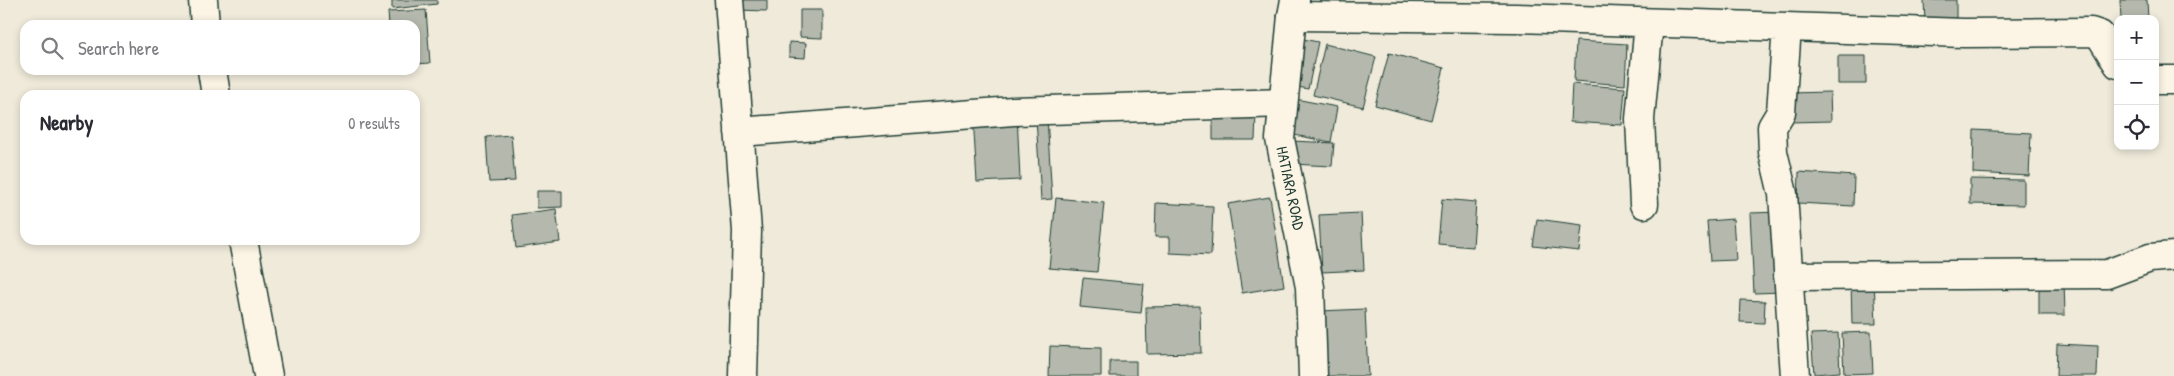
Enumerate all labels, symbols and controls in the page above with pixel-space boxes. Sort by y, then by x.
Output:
map controls [2114,15,2159,150]
button: + [2114,15,2159,60]
search box [20,20,420,75]
icon: search [38,34,66,62]
text: Search here [78,35,159,61]
button: − [2114,60,2159,105]
button: locate [2114,105,2159,150]
text: Nearby [40,108,93,137]
text: 0 results [348,112,400,134]
street label: HATIARA ROAD [1271,144,1311,232]

